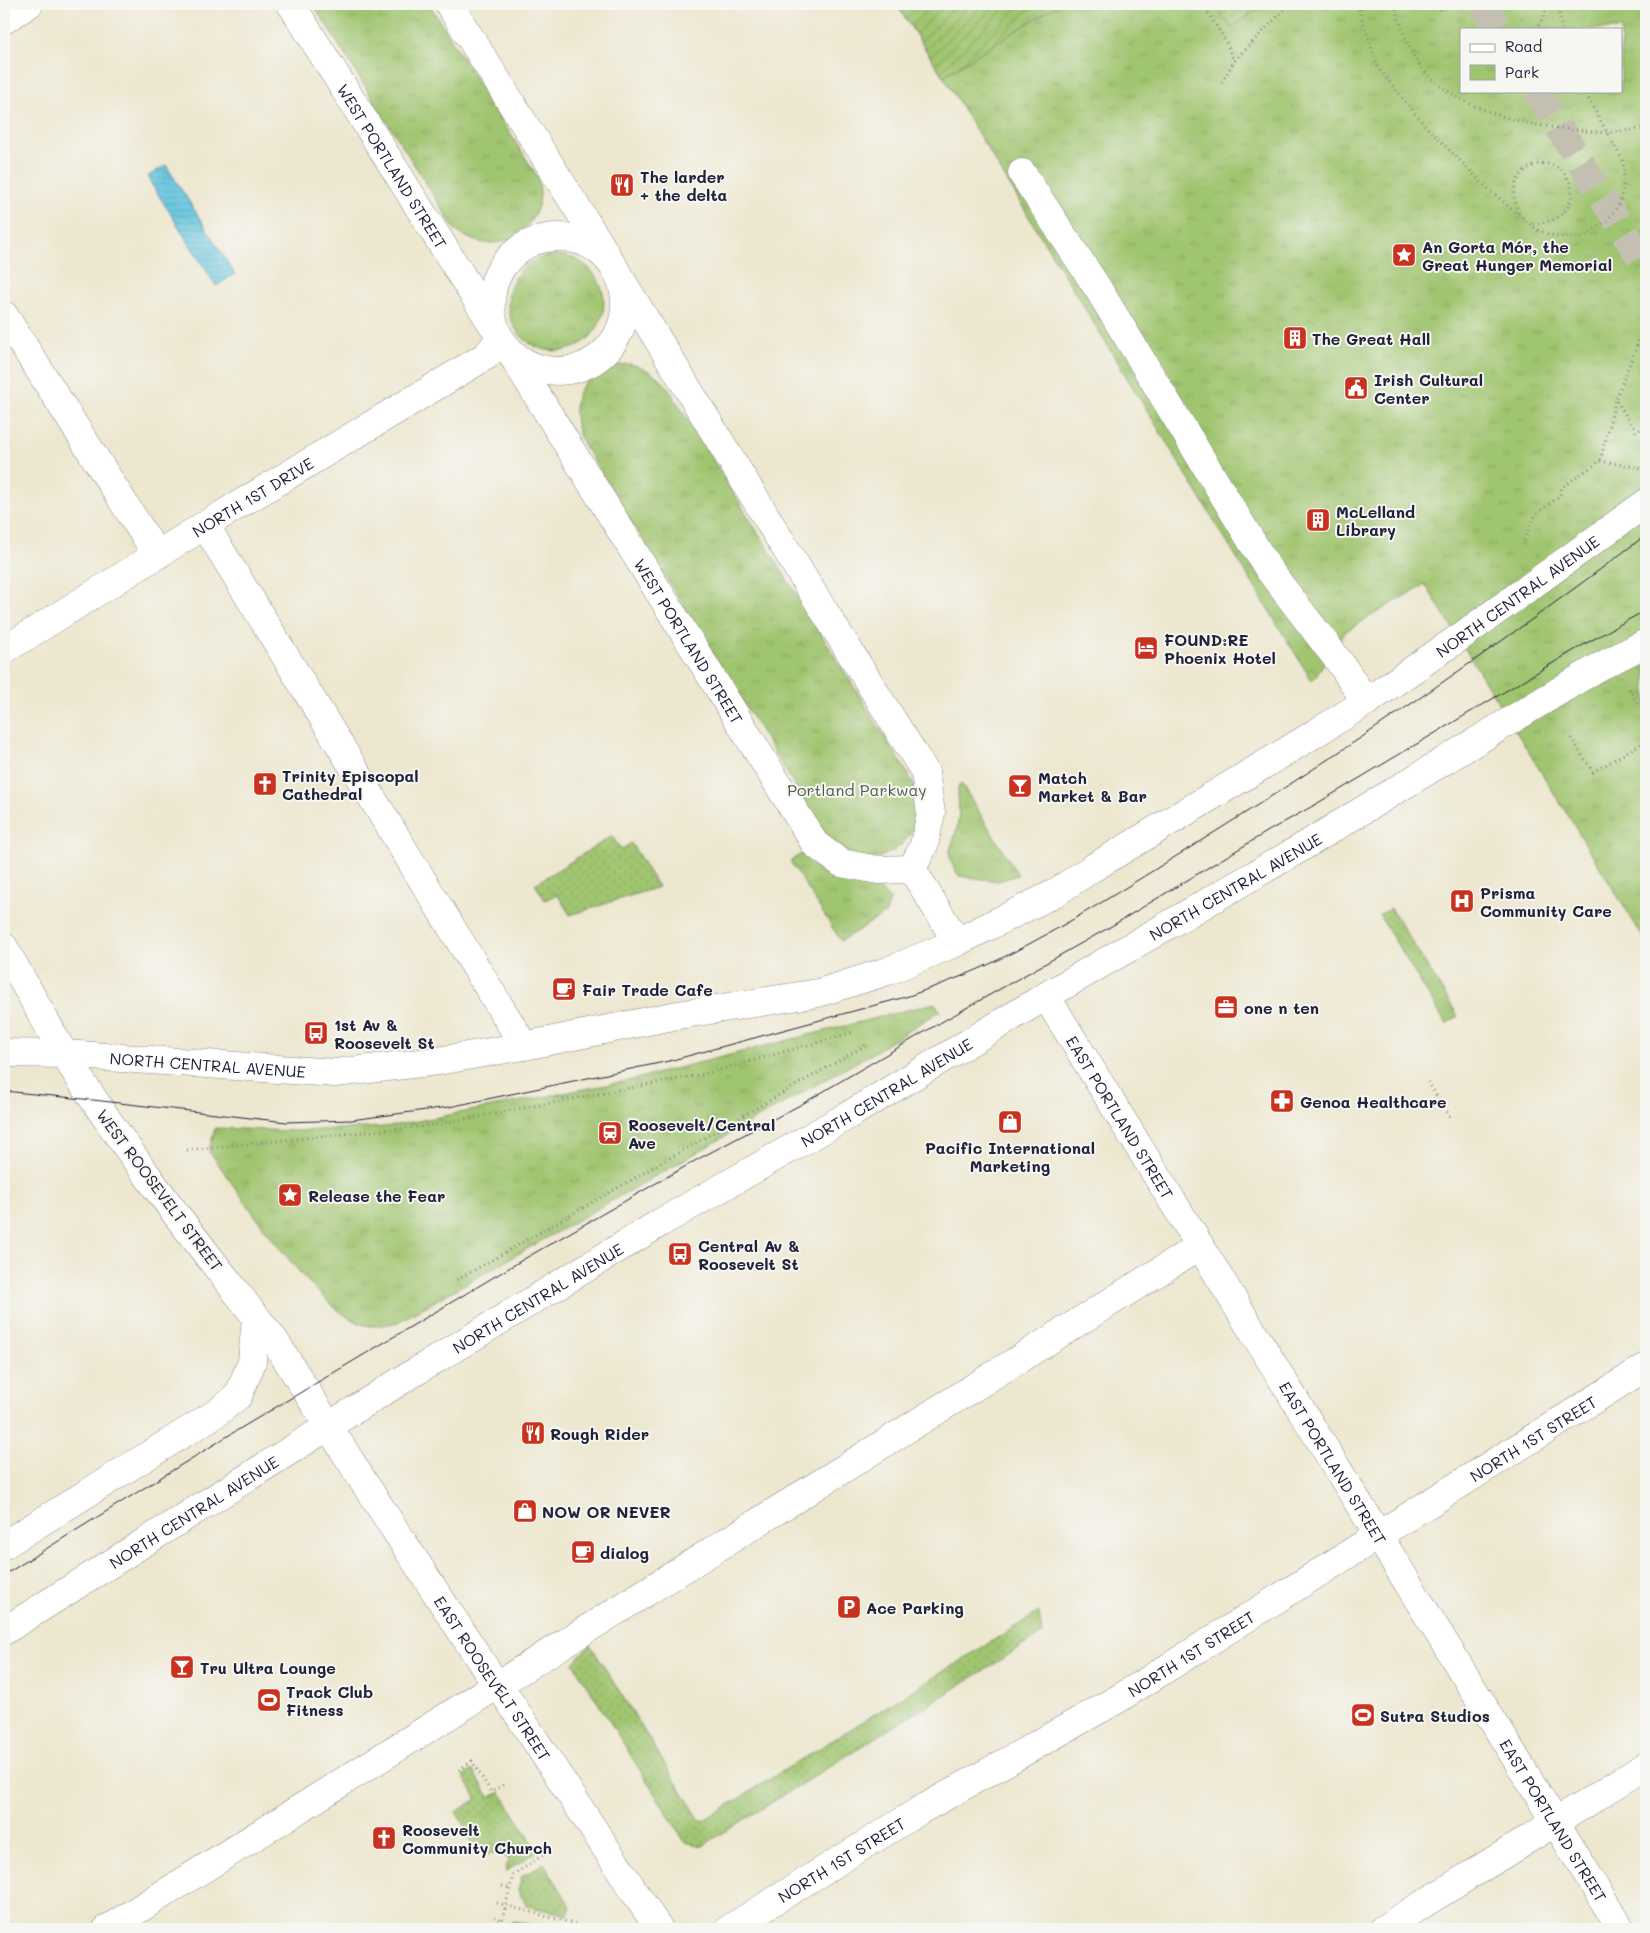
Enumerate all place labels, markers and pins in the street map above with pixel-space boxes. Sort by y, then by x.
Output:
place label: The larder + the delta [640,166,728,205]
restaurant icon: The larder + the delta [609,172,635,198]
place label: An Gorta Mór, the Great Hunger Memorial [1422,236,1612,275]
place icon: An Gorta Mór, the Great Hunger Memorial [1391,242,1417,268]
building icon: The Great Hall [1282,325,1308,351]
place label: The Great Hall [1312,328,1430,349]
place label: Irish Cultural Center [1374,369,1483,408]
public building icon: Irish Cultural Center [1343,375,1369,401]
place label: McLelland Library [1336,501,1415,540]
building icon: McLelland Library [1305,507,1331,533]
place label: FOUND:RE Phoenix Hotel [1164,629,1276,668]
hotel icon: FOUND:RE Phoenix Hotel [1133,635,1159,661]
place label: Trinity Episcopal Cathedral [282,765,419,804]
place label: Match Market & Bar [1038,767,1147,806]
church icon: Trinity Episcopal Cathedral [252,771,278,797]
bar icon: Match Market & Bar [1007,773,1033,799]
place label: Prisma Community Care [1480,882,1612,921]
hospital icon: Prisma Community Care [1449,888,1475,914]
cafe icon: Fair Trade Cafe [551,976,577,1002]
place label: Fair Trade Cafe [582,979,713,1000]
office icon: one n ten [1213,994,1239,1020]
place label: one n ten [1244,997,1319,1018]
place label: 1st Av & Roosevelt St [334,1014,435,1053]
bus stop icon: 1st Av & Roosevelt St [303,1020,329,1046]
pharmacy icon: Genoa Healthcare [1269,1088,1295,1114]
place label: Genoa Healthcare [1300,1091,1447,1112]
shop icon: Pacific International Marketing [997,1109,1023,1135]
place label: Roosevelt/Central Ave [628,1114,775,1153]
station icon: Roosevelt/Central Ave [597,1120,623,1146]
place label: Pacific International Marketing [925,1137,1095,1176]
place icon: Release the Fear [277,1182,303,1208]
place label: Release the Fear [308,1185,445,1206]
place label: Central Av & Roosevelt St [698,1235,800,1274]
bus stop icon: Central Av & Roosevelt St [667,1241,693,1267]
restaurant icon: Rough Rider [520,1420,546,1446]
place label: Rough Rider [550,1423,649,1444]
shop icon: NOW OR NEVER [512,1498,538,1524]
place label: NOW OR NEVER [542,1501,671,1522]
cafe icon: dialog [570,1539,596,1565]
place label: dialog [600,1542,649,1563]
parking icon: Ace Parking [836,1594,862,1620]
place label: Ace Parking [866,1597,964,1618]
bar icon: Tru Ultra Lounge [169,1654,195,1680]
place label: Tru Ultra Lounge [200,1657,336,1678]
place label: Track Club Fitness [286,1681,373,1720]
sports icon: Track Club Fitness [256,1687,282,1713]
sports icon: Sutra Studios [1350,1702,1376,1728]
place label: Sutra Studios [1380,1705,1490,1726]
place label: Roosevelt Community Church [402,1819,552,1858]
church icon: Roosevelt Community Church [371,1825,397,1851]

